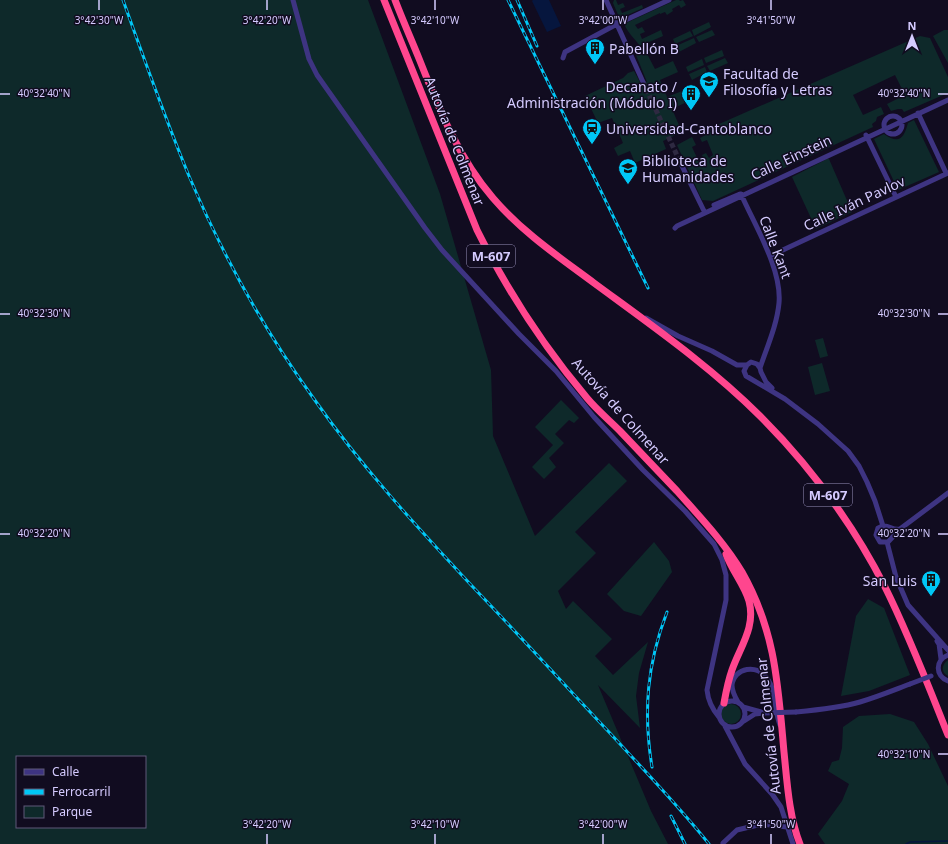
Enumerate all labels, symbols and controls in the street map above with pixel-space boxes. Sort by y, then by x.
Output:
text: 3°42'30"W [75,13,124,27]
text: 3°42'20"W [243,13,292,27]
text: 3°42'10"W [411,13,460,27]
text: 3°42'00"W [579,13,628,27]
text: 3°41'50"W [747,13,796,27]
north arrow [892,16,932,56]
text: N [908,18,916,33]
building icon: Pabellón B [584,37,606,65]
place label: Pabellón B [609,39,679,58]
place label: Facultad de Filosofía y Letras [723,64,832,99]
school or university icon: Facultad de Filosofía y Letras [698,70,720,98]
street label: Autovía de Colmenar [420,74,490,208]
place label: Decanato / Administración (Módulo I) [507,77,678,112]
building icon: Decanato / Administración (Módulo I) [680,83,702,111]
text: 40°32'40"N [18,86,70,100]
text: 40°32'40"N [878,86,930,100]
station icon: Universidad-Cantoblanco [581,117,603,145]
place label: Universidad-Cantoblanco [606,119,772,138]
street label: Calle Einstein [747,130,835,184]
place label: Biblioteca de Humanidades [642,151,734,186]
school or university icon: Biblioteca de Humanidades [617,157,639,185]
street label: Calle Iván Pavlov [800,171,909,235]
street label: Calle Kant [755,213,797,281]
road number: M-607 [467,245,515,267]
text: 40°32'30"N [18,306,70,320]
text: 40°32'30"N [878,306,930,320]
street label: Autovía de Colmenar [568,354,674,469]
road number: M-607 [804,484,852,506]
text: 40°32'20"N [18,526,70,540]
text: 40°32'20"N [878,526,930,540]
building icon: San Luis [920,569,942,597]
place label: San Luis [863,571,917,590]
street label: Autovía de Colmenar [751,656,785,795]
text: 40°32'10"N [878,747,930,761]
legend [16,756,146,828]
text: Calle [52,763,80,780]
text: Ferrocarril [52,783,111,800]
text: Parque [52,803,93,820]
text: 3°42'20"W [243,817,292,831]
text: 3°42'10"W [411,817,460,831]
text: 3°42'00"W [579,817,628,831]
text: 3°41'50"W [747,817,796,831]

